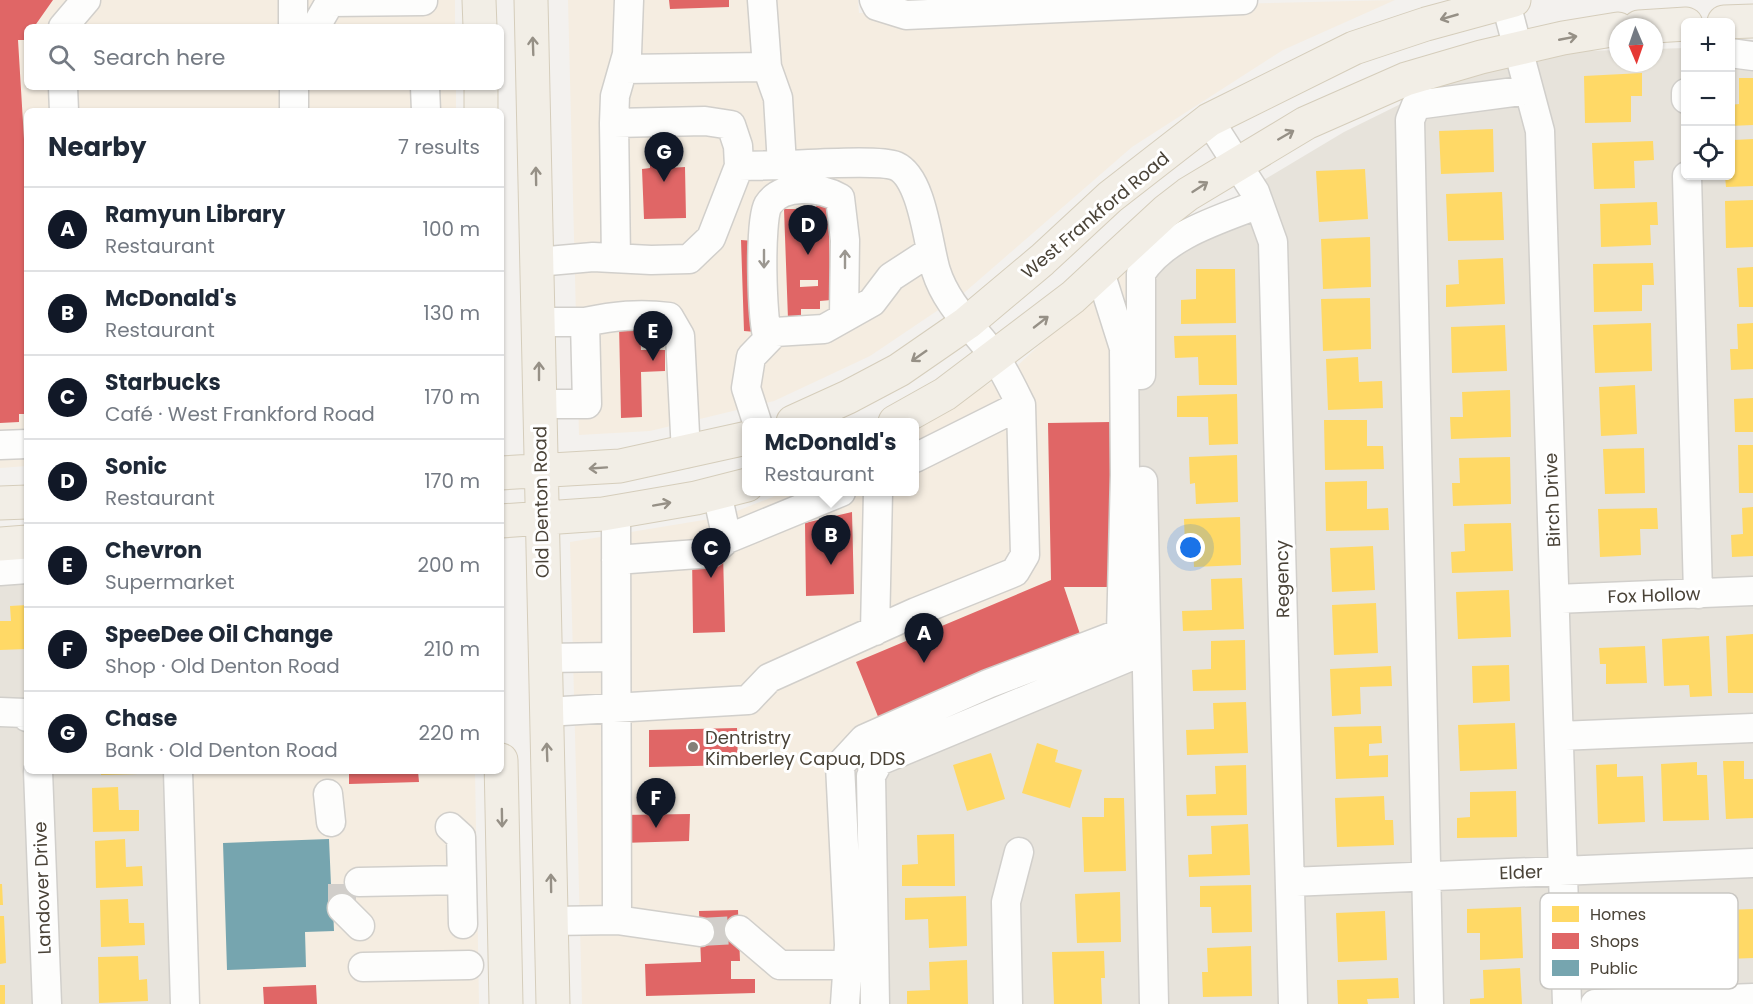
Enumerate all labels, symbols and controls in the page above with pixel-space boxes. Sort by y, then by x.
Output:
one-way arrow [1440,12,1459,23]
north arrow [1609,18,1663,72]
map controls [1681,18,1735,180]
button: + [1681,18,1735,72]
search box [24,24,504,90]
one-way arrow [1557,32,1577,43]
one-way arrow [527,37,538,57]
icon: search [45,41,78,74]
text: Search here [93,42,226,73]
button: − [1681,72,1735,126]
button: locate [1681,126,1735,180]
text: Nearby [48,129,146,165]
one-way arrow [1277,129,1294,141]
pin: G [644,132,684,182]
text: 7 results [398,133,480,161]
street label: West Frankford Road [1016,146,1174,284]
one-way arrow [530,167,542,187]
one-way arrow [1191,180,1208,192]
text: Ramyun Library [105,199,285,230]
pin: D [788,206,828,255]
text: A [60,215,75,243]
text: 100 m [423,215,480,243]
text: Restaurant [105,232,215,260]
one-way arrow [758,248,770,268]
one-way arrow [839,249,851,269]
text: McDonald's [105,283,237,314]
text: B [61,299,74,327]
text: 130 m [423,299,480,327]
pin: E [634,312,672,361]
one-way arrow [1033,315,1049,328]
text: Restaurant [105,316,215,344]
one-way arrow [911,350,927,362]
one-way arrow [533,362,545,382]
text: Starbucks [105,367,221,398]
text: C [60,383,75,411]
text: 170 m [424,383,480,411]
text: Café · West Frankford Road [105,400,375,428]
popup [742,418,919,496]
street label: Old Denton Road [527,426,555,578]
text: McDonald's [765,427,896,458]
text: Sonic [105,451,167,482]
street label: Birch Drive [1538,452,1566,548]
text: Restaurant [765,460,874,488]
one-way arrow [588,462,608,473]
text: D [60,467,75,495]
text: 170 m [424,467,480,495]
text: Restaurant [105,484,215,512]
one-way arrow [651,499,671,510]
pin: B [812,516,850,565]
pin: C [692,528,730,578]
your location [1176,533,1205,562]
text: Chevron [105,535,202,566]
street label: Regency [1269,540,1295,618]
text: E [62,551,73,579]
text: 200 m [417,551,480,579]
text: Supermarket [105,568,234,596]
street label: Fox Hollow [1607,581,1701,609]
pin: A [904,614,944,663]
text: SpeeDee Oil Change [105,619,333,650]
text: F [62,635,73,663]
text: 210 m [424,635,480,663]
text: Shop · Old Denton Road [105,652,340,680]
text: Chase [105,703,177,734]
text: G [60,719,75,747]
text: 220 m [419,719,480,747]
place label: Dentristry Kimberley Capua, DDS [705,725,906,771]
text: Bank · Old Denton Road [105,736,338,764]
marker: Dentristry Kimberley Capua, DDS [686,740,700,754]
one-way arrow [541,742,553,762]
pin: F [636,778,676,828]
one-way arrow [496,808,508,828]
street label: Landover Drive [27,821,57,955]
street label: Elder [1499,859,1544,885]
one-way arrow [545,873,556,893]
legend [1540,893,1738,989]
text: Homes [1590,903,1646,926]
text: Shops [1590,930,1639,953]
text: Public [1590,957,1638,980]

